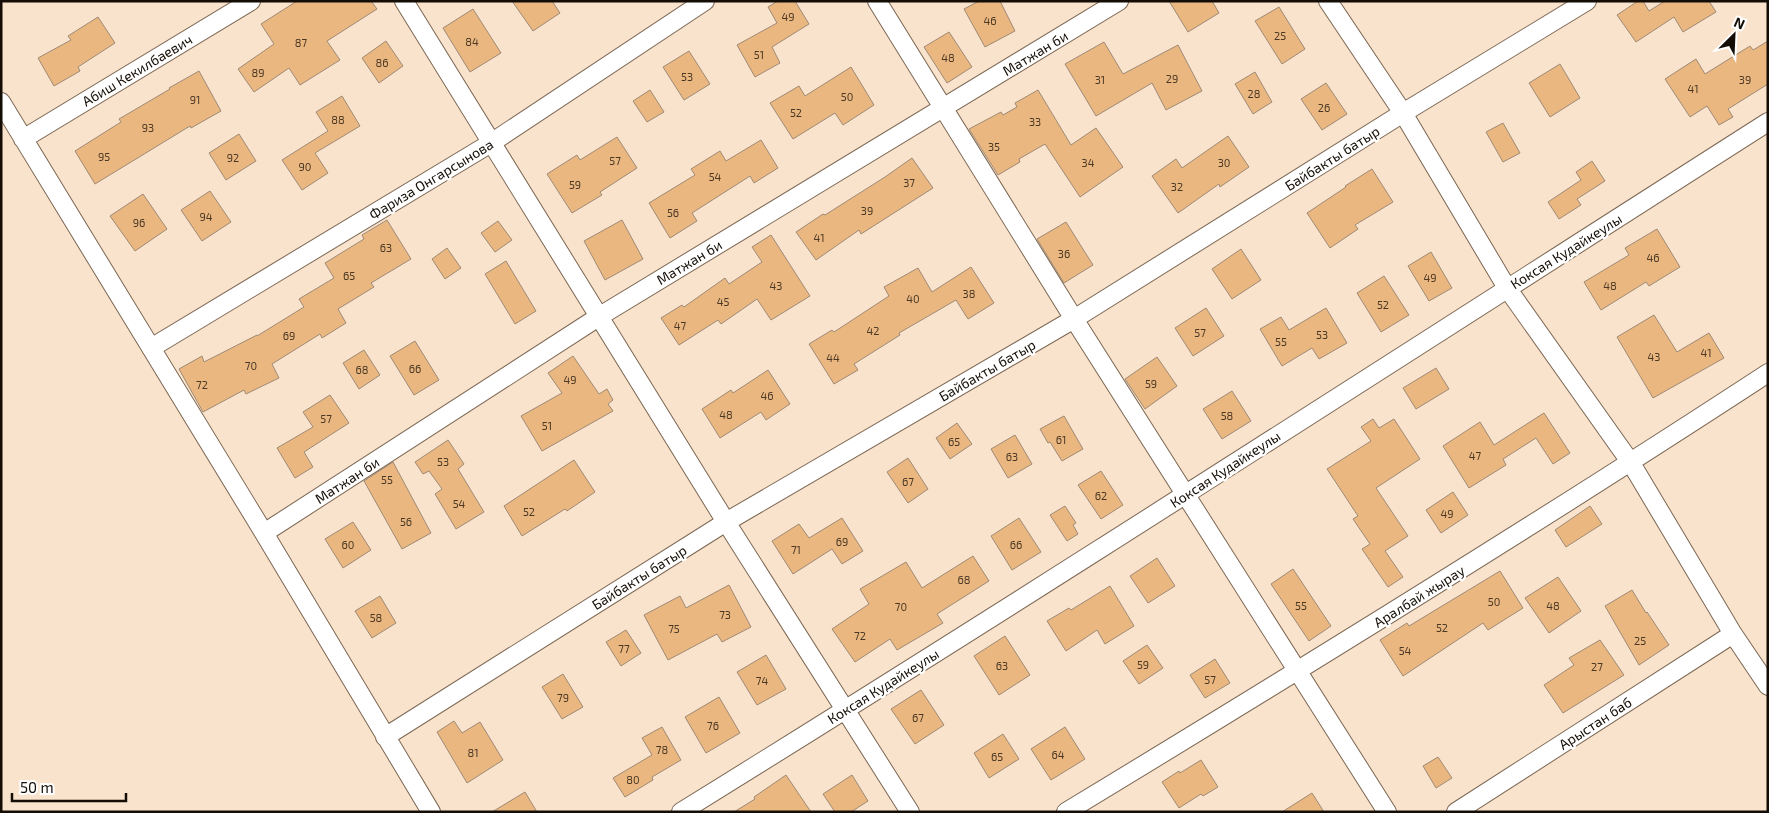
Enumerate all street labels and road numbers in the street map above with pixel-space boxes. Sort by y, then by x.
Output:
street label: Матжан би [999,27,1071,79]
street label: Абиш Кекилбаевич [79,30,195,110]
street label: Байбакты батыр [1281,122,1383,194]
street label: Фариза Онгарсынова [366,135,496,223]
street label: Коксая Кудайкеулы [1507,210,1625,292]
street label: Матжан би [653,236,725,288]
street label: Байбакты батыр [936,335,1038,405]
street label: Коксая Кудайкеулы [1167,427,1283,511]
street label: Матжан би [312,453,382,507]
street label: Байбакты батыр [588,541,690,613]
street label: Аралбай жырау [1370,561,1468,631]
street label: Коксая Кудайкеулы [824,645,942,727]
street label: Арыстан баб [1555,693,1635,753]

